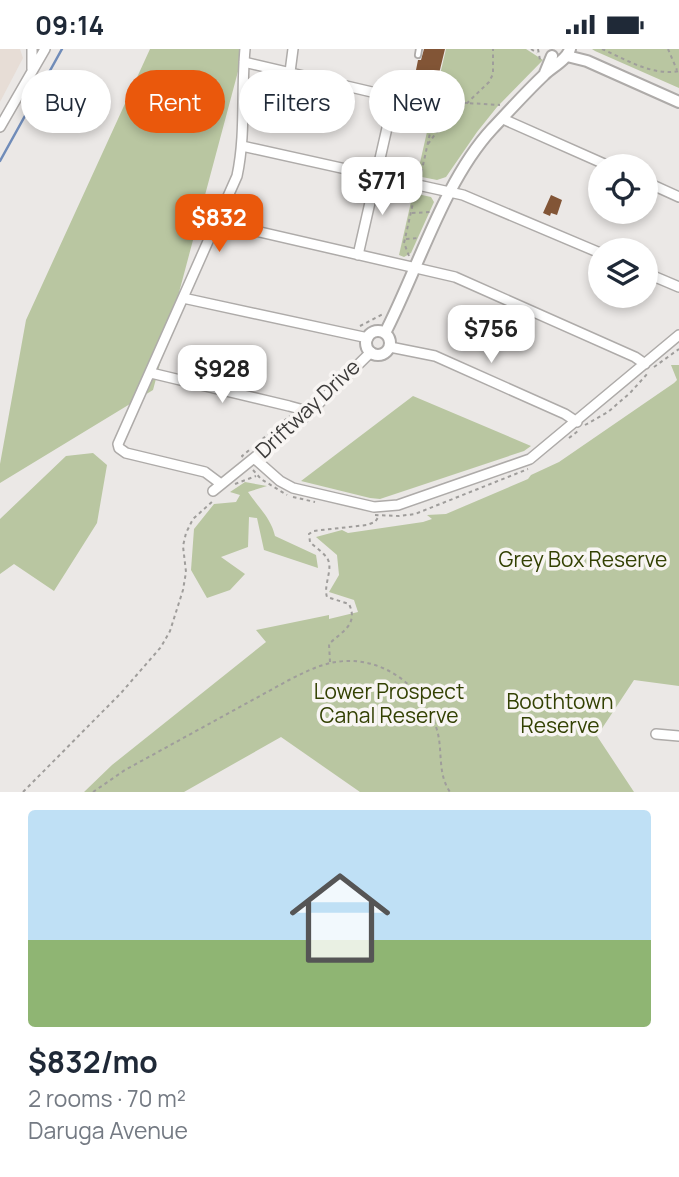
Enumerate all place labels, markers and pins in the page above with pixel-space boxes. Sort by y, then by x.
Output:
pin: $771 [341,157,423,217]
pin: $832 [178,195,260,254]
pin: $756 [450,305,532,365]
pin: $928 [181,345,263,405]

